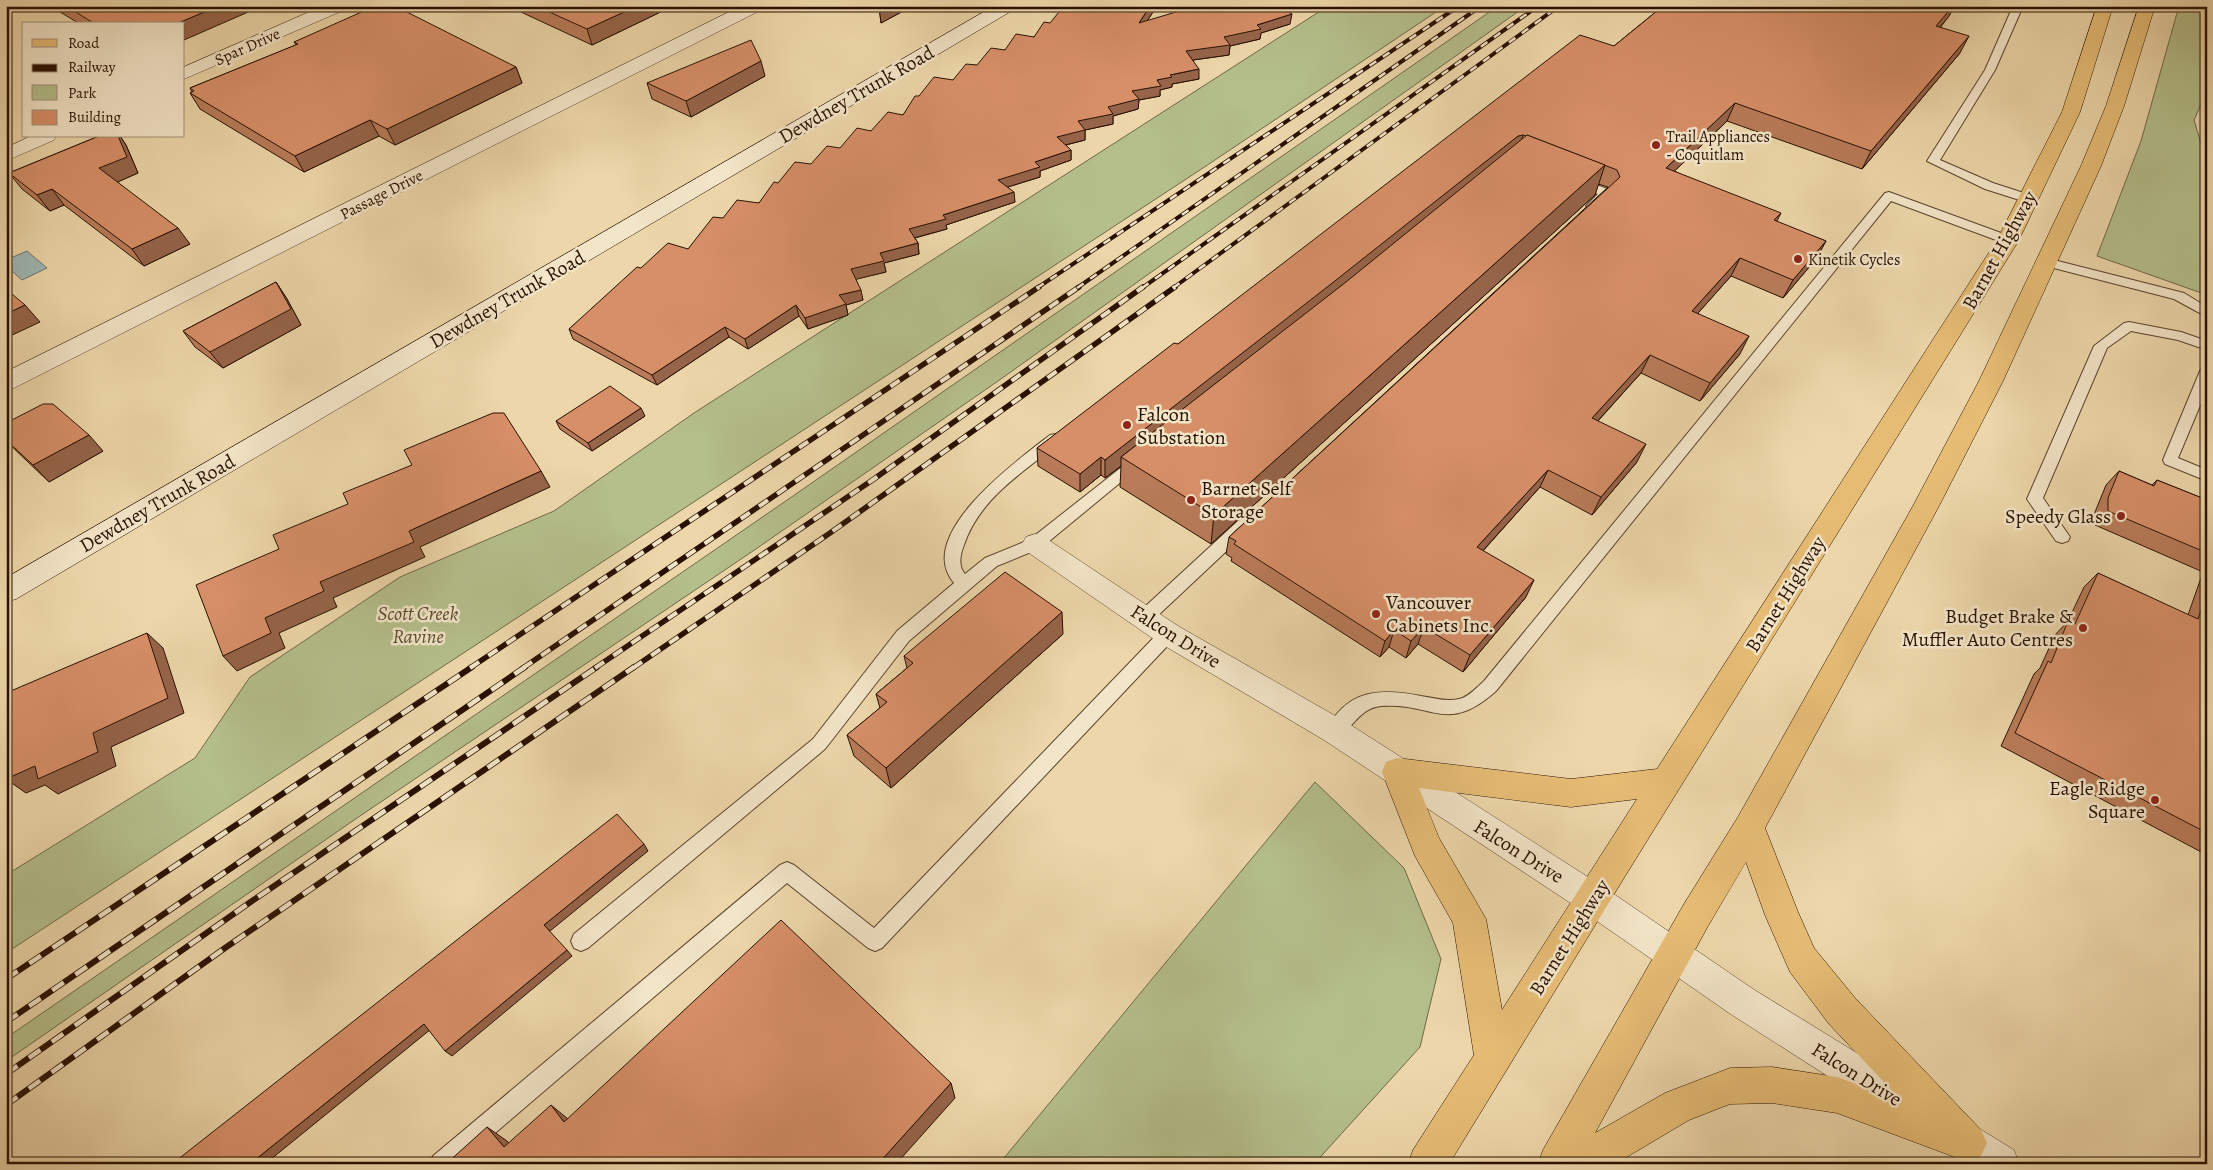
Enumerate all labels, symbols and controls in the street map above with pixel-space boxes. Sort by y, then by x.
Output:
legend [22,22,185,138]
street label: Spar Drive [211,23,284,71]
text: Road [68,33,100,53]
street label: Dewdney Trunk Road [773,39,939,150]
text: Railway [68,57,116,77]
text: Park [68,83,97,103]
text: Building [68,107,121,127]
place label: Trail Appliances - Coquitlam [1666,126,1770,166]
marker: Trail Appliances - Coquitlam [1650,139,1662,151]
street label: Passage Drive [336,165,427,225]
street label: Barnet Highway [1956,185,2044,314]
street label: Dewdney Trunk Road [424,244,590,355]
place label: Kinetik Cycles [1808,249,1900,271]
marker: Kinetik Cycles [1792,253,1804,265]
place label: Falcon Substation [1137,401,1226,451]
marker: Falcon Substation [1121,419,1133,431]
street label: Dewdney Trunk Road [74,448,240,559]
place label: Barnet Self Storage [1201,475,1294,525]
marker: Barnet Self Storage [1185,494,1197,506]
place label: Speedy Glass [2005,503,2111,530]
marker: Speedy Glass [2115,510,2127,522]
street label: Barnet Highway [1739,530,1832,657]
place label: Vancouver Cabinets Inc. [1385,589,1494,639]
street label: Falcon Drive [1126,598,1226,675]
park label: Scott Creek Ravine [378,600,459,650]
place label: Budget Brake & Muffler Auto Centres [1902,603,2074,653]
marker: Vancouver Cabinets Inc. [1370,608,1382,620]
marker: Budget Brake & Muffler Auto Centres [2077,622,2089,634]
place label: Eagle Ridge Square [2049,775,2145,825]
marker: Eagle Ridge Square [2149,794,2161,806]
street label: Falcon Drive [1469,813,1569,890]
street label: Barnet Highway [1523,873,1616,1000]
street label: Falcon Drive [1807,1036,1907,1113]

